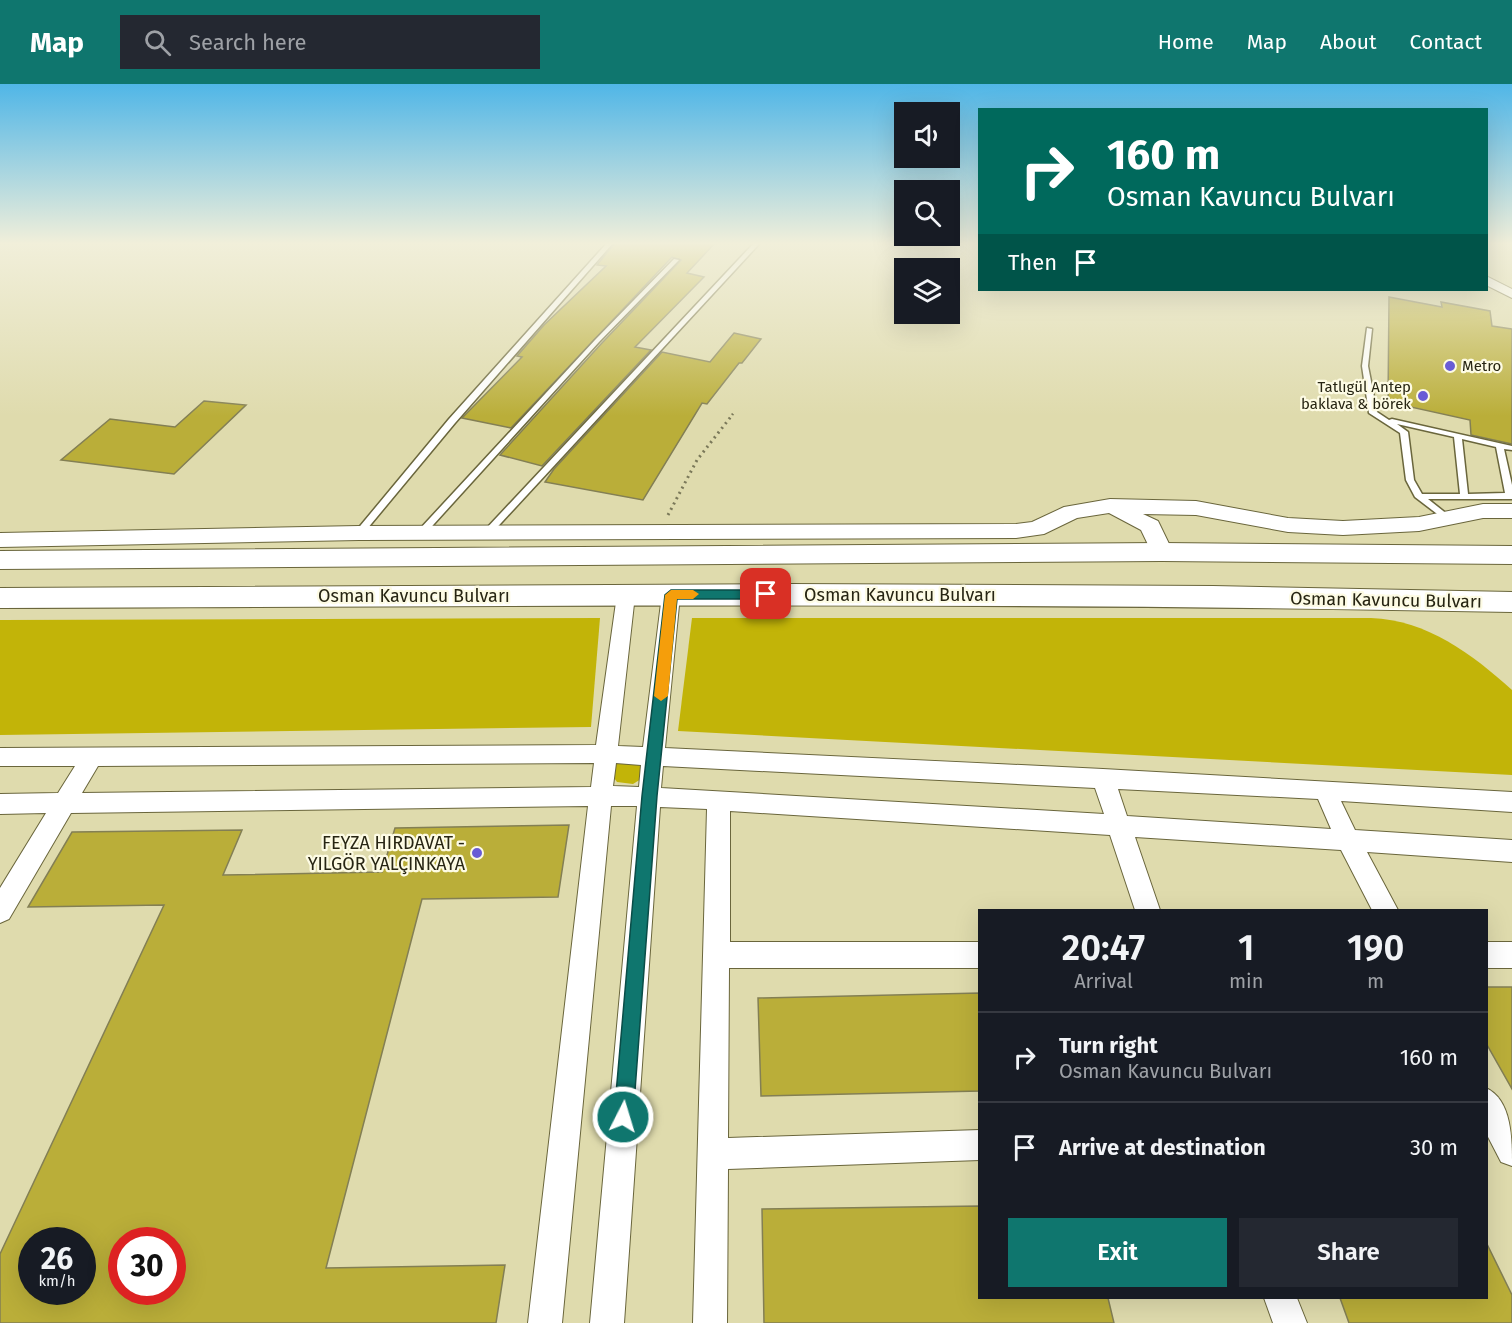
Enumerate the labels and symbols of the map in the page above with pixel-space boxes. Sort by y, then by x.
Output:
place label: Metro [1462,357,1501,375]
marker: Metro [1443,359,1457,373]
place label: Tatlıgül Antep baklava & börek [1301,378,1411,413]
marker: Tatlıgül Antep baklava & börek [1416,389,1430,403]
pin [740,568,791,619]
street label: Osman Kavuncu Bulvarı [804,584,996,606]
street label: Osman Kavuncu Bulvarı [318,585,510,607]
street label: Osman Kavuncu Bulvarı [1290,587,1482,613]
place label: FEYZA HIRDAVAT - YILGÖR YALÇINKAYA [308,832,466,875]
marker: FEYZA HIRDAVAT - YILGÖR YALÇINKAYA [470,846,484,860]
position arrow [591,1085,655,1149]
speed limit sign: 30 [108,1227,186,1305]

